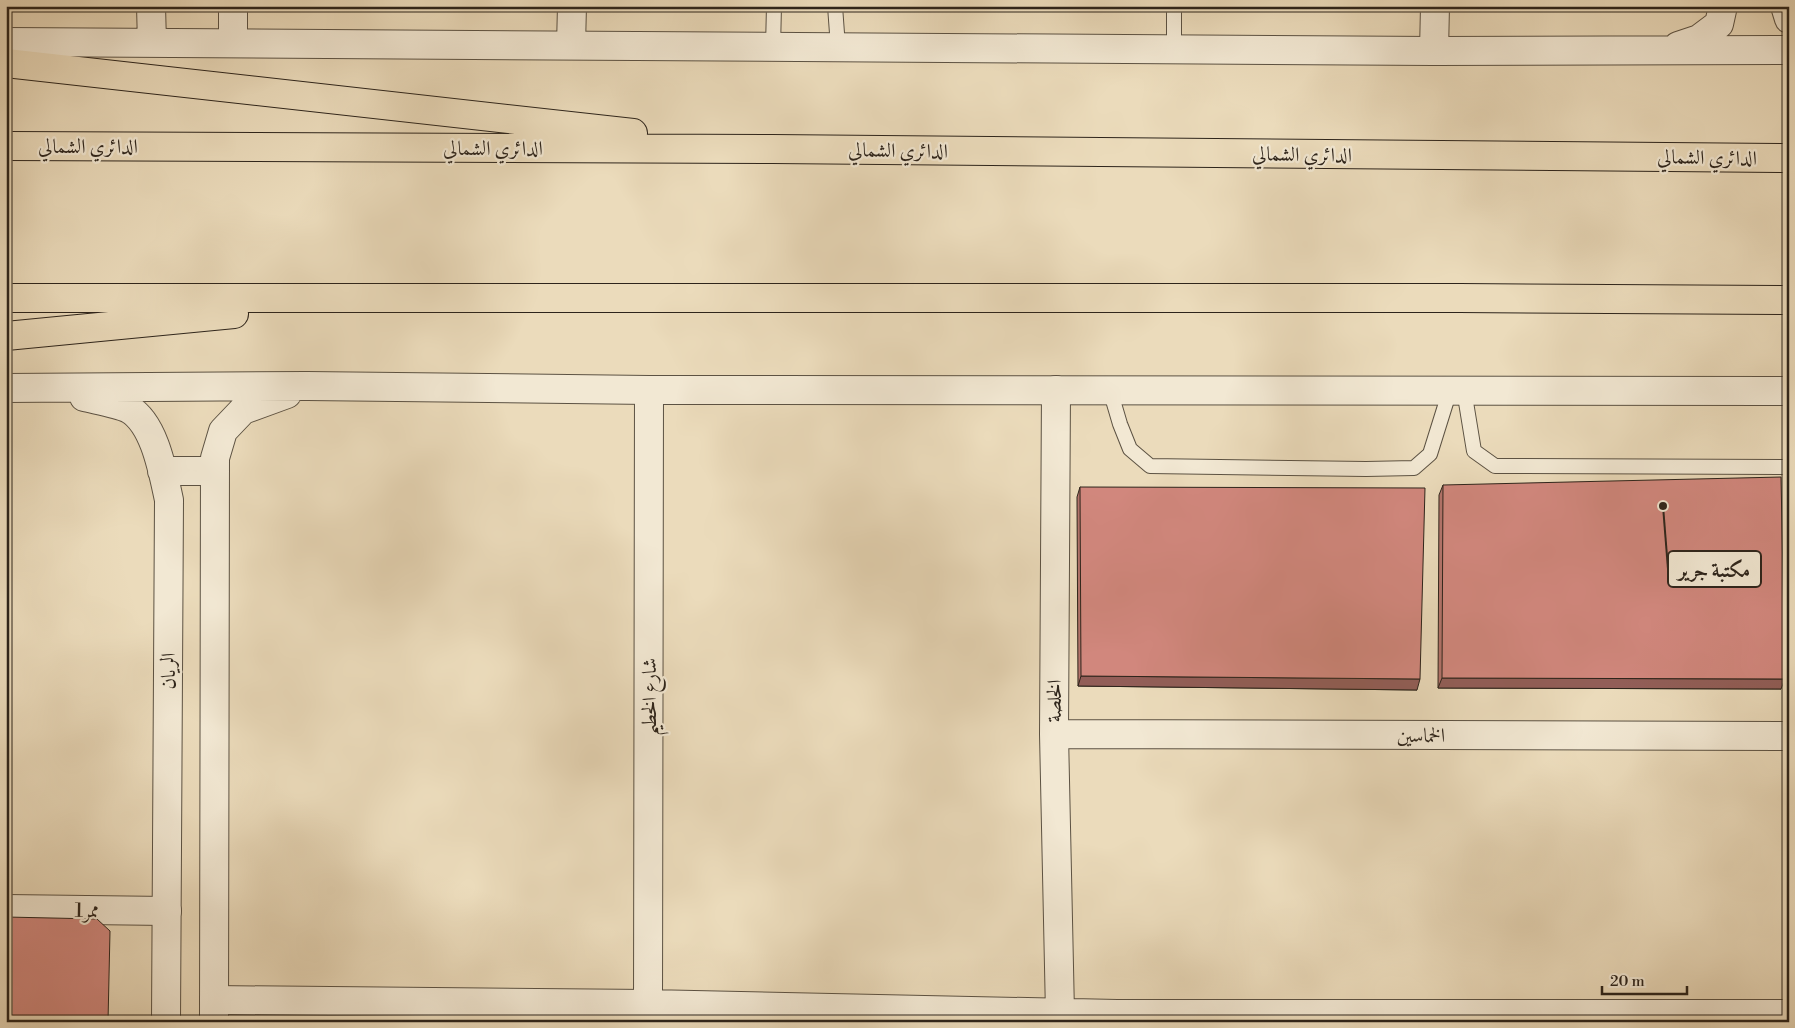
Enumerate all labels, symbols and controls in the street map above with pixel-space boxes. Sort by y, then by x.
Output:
street label: الدائري الشمالي [38,135,138,162]
street label: الدائري الشمالي [443,137,543,164]
street label: الدائري الشمالي [848,138,948,167]
street label: الدائري الشمالي [1252,142,1352,171]
street label: الدائري الشمالي [1657,145,1757,174]
callout: مكتبة جرير [1668,551,1761,587]
text: مكتبة جرير [1676,558,1750,584]
street label: الريان [157,653,182,689]
street label: شارع الخطيم [638,658,669,736]
street label: الخلصة [1043,680,1068,722]
street label: الخماسين [1397,724,1445,749]
street label: ممر1 [74,899,99,924]
scale bar [1602,963,1688,995]
text: 20 m [1610,972,1645,991]

